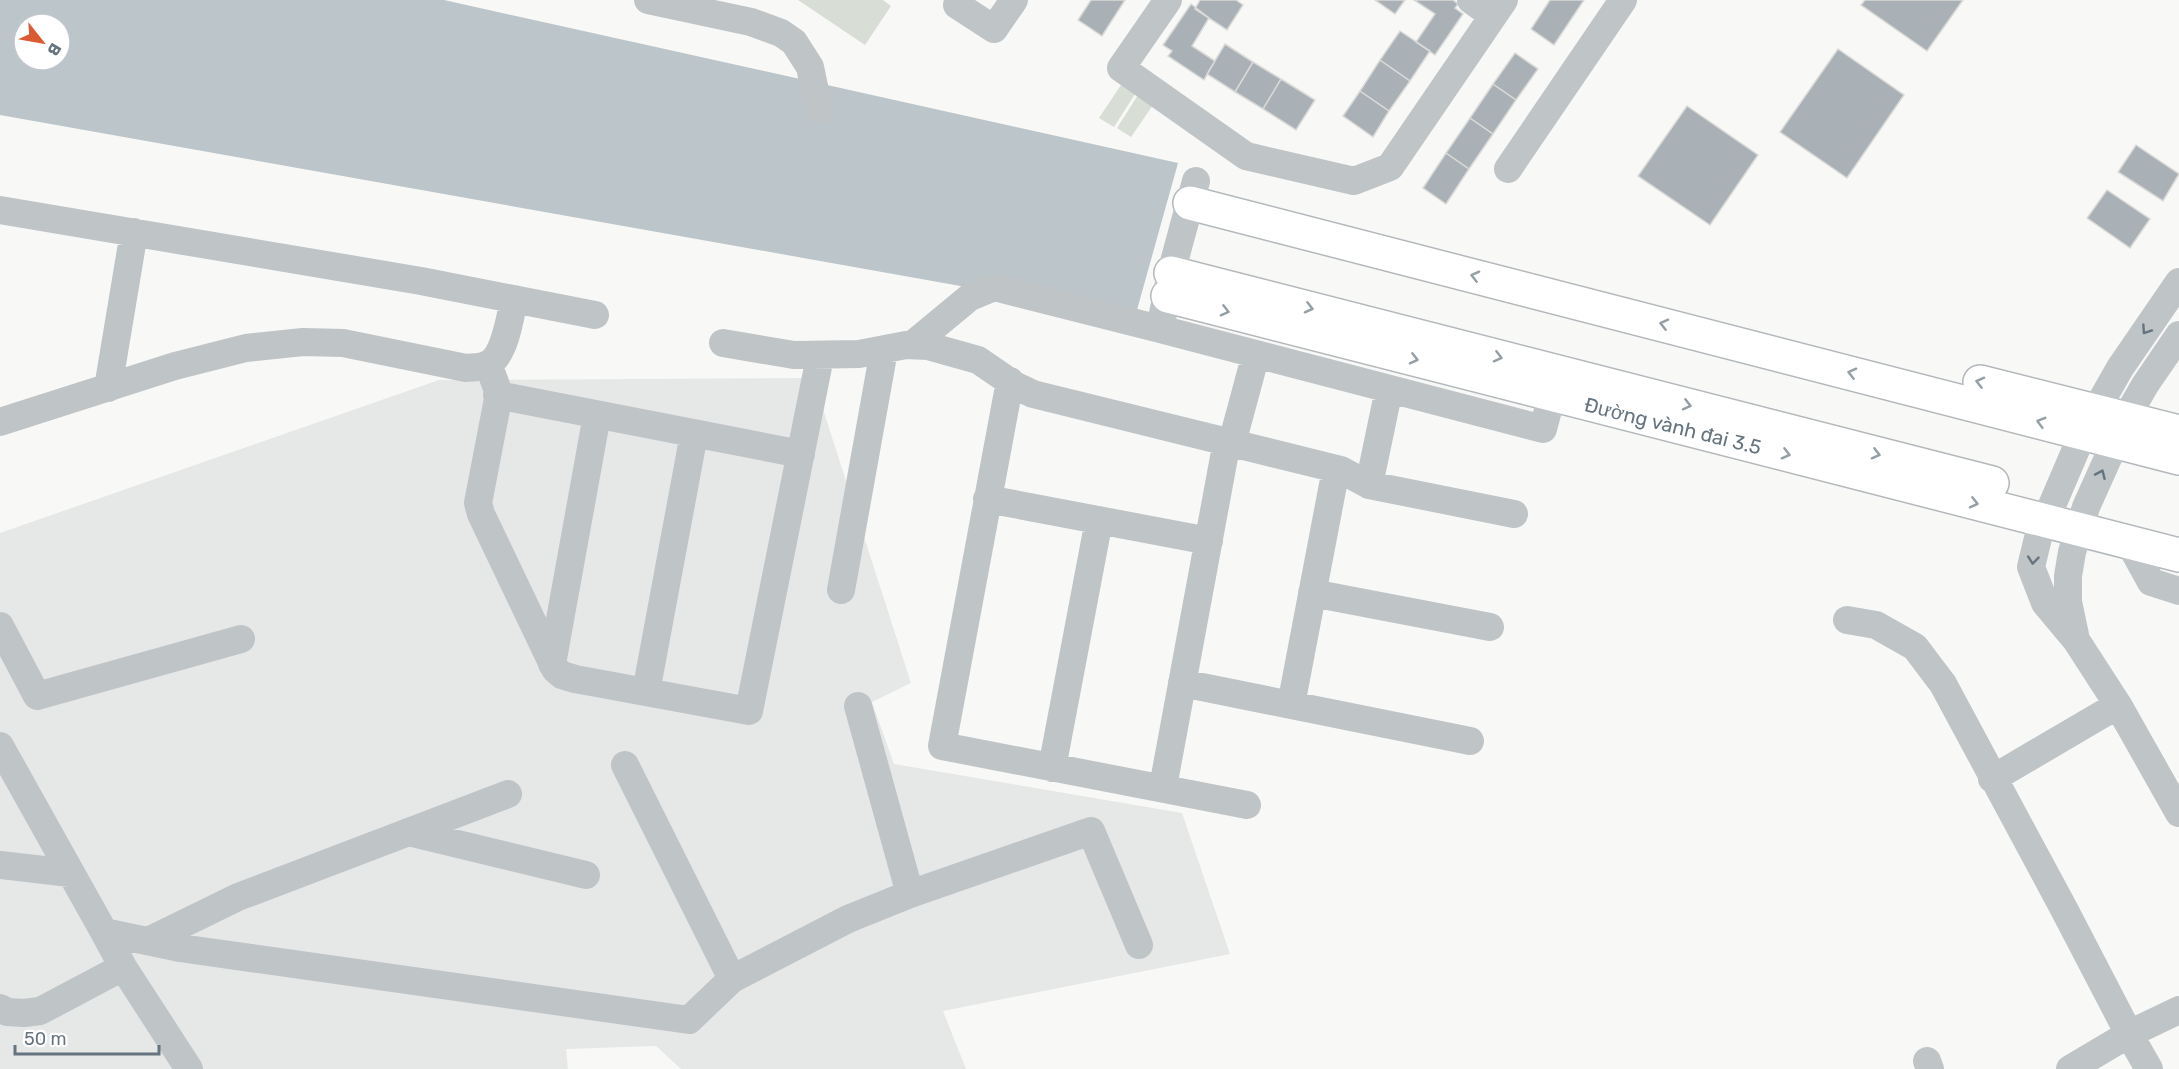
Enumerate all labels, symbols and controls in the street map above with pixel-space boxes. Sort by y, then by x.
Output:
north arrow [12,12,72,72]
text: B [43,40,65,59]
one-way arrow [1470,271,1480,283]
one-way arrow [1304,301,1314,314]
one-way arrow [1219,304,1229,316]
one-way arrow [1659,319,1669,332]
one-way arrow [2142,324,2153,335]
one-way arrow [1493,349,1503,362]
one-way arrow [1408,352,1418,365]
one-way arrow [1848,367,1858,380]
one-way arrow [1975,376,1985,389]
street label: Đường vành đai 3.5 [1582,392,1764,460]
one-way arrow [1682,398,1692,411]
one-way arrow [2036,416,2046,429]
one-way arrow [1871,446,1881,459]
one-way arrow [1780,447,1790,460]
one-way arrow [2093,470,2105,481]
one-way arrow [1969,495,1979,508]
one-way arrow [2027,556,2040,565]
scale bar [15,1018,159,1056]
text: 50 m [24,1028,67,1050]

